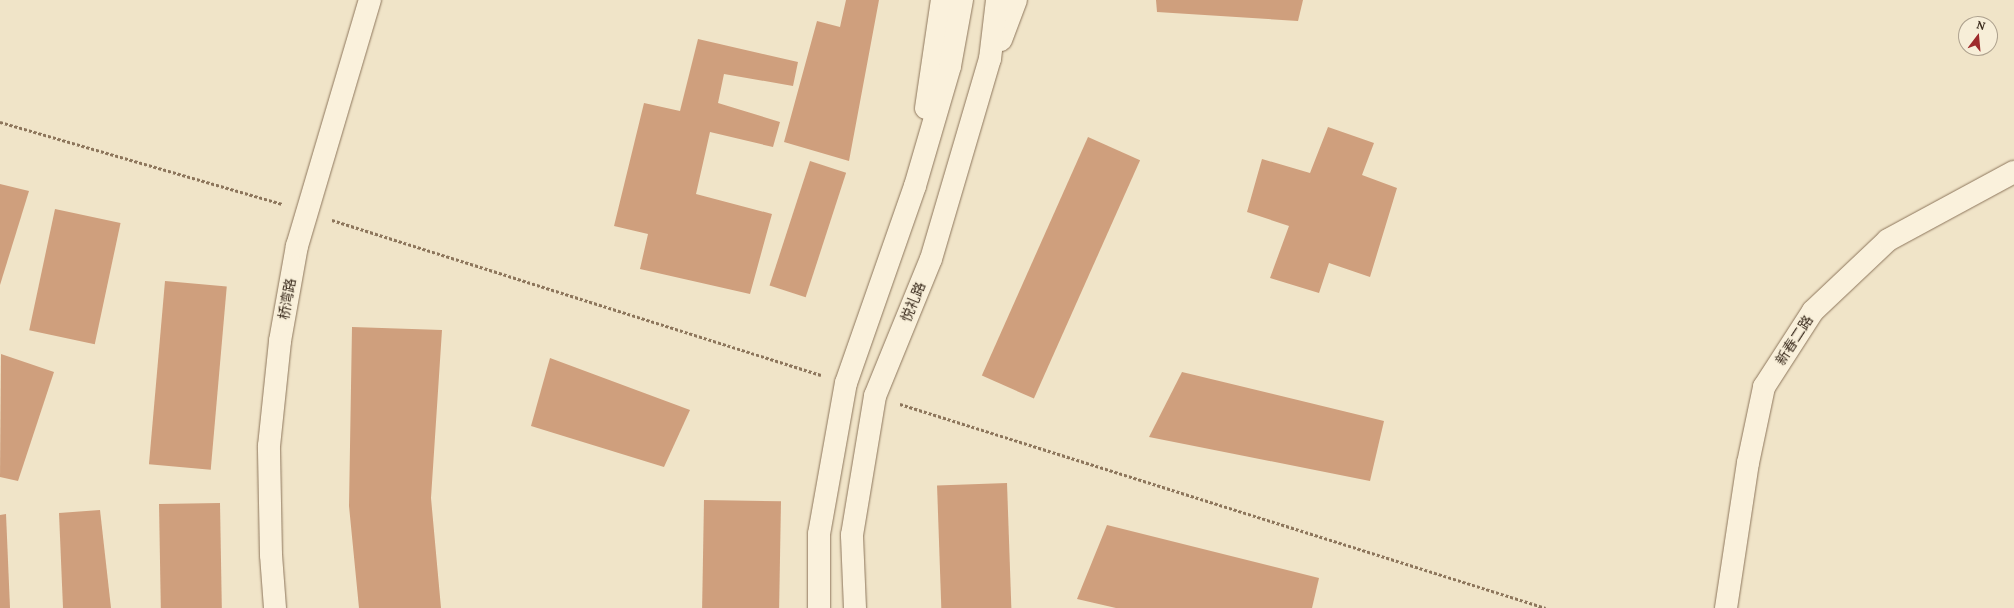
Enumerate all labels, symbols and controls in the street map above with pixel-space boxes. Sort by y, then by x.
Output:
north arrow [1958,16,1998,56]
text: N [1975,18,1987,33]
street label: 桥湾路 [275,277,299,321]
street label: 悦礼路 [897,279,929,325]
street label: 新春二路 [1772,312,1816,368]

